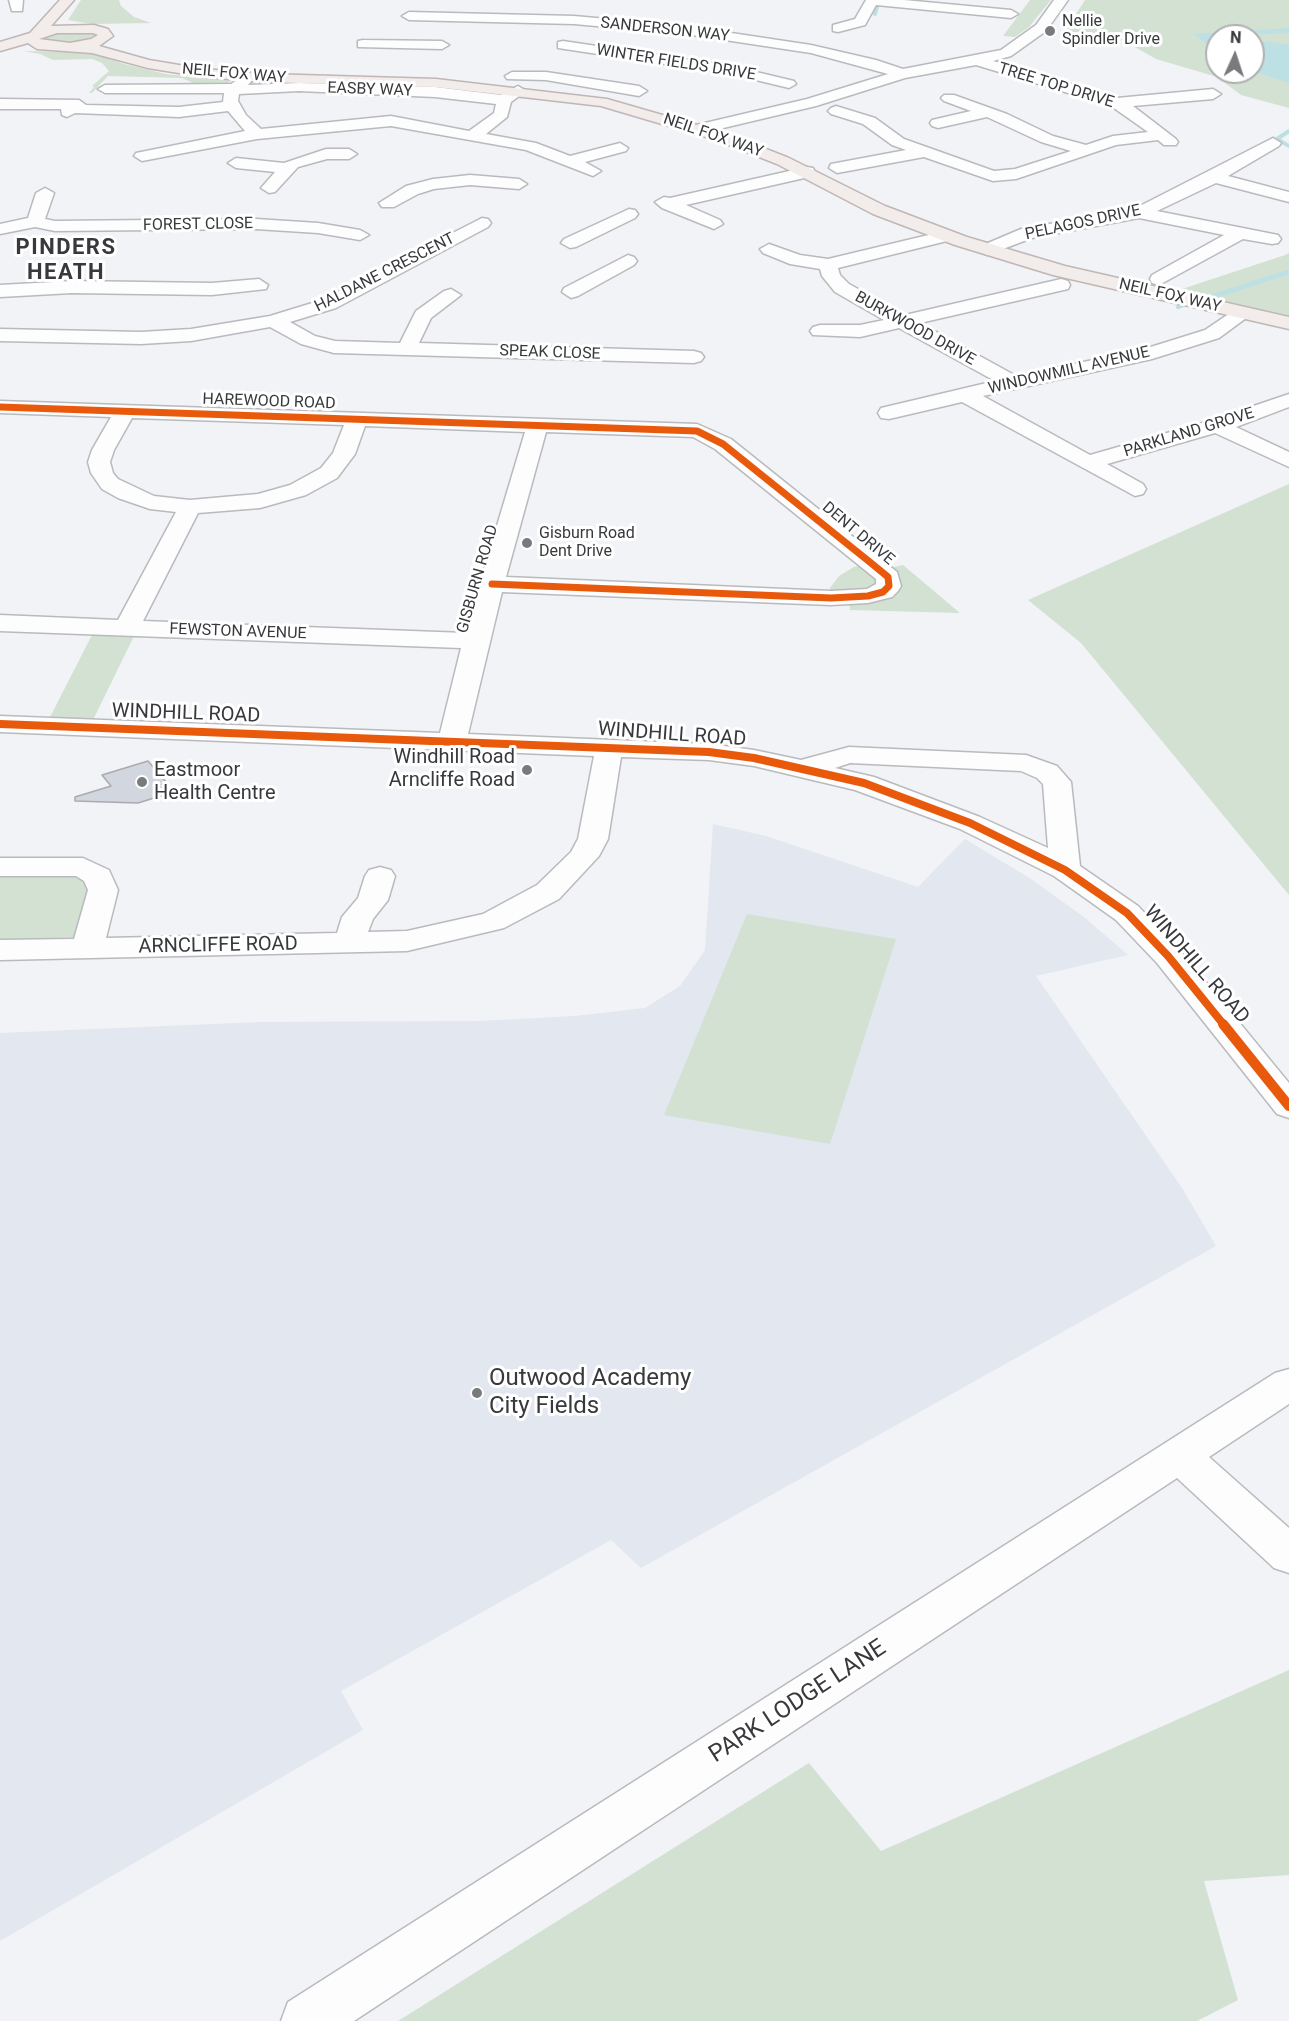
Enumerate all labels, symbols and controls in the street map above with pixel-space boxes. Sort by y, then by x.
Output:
place label: Nellie Spindler Drive [1062,12,1160,50]
street label: SANDERSON WAY [599,14,731,46]
marker: Nellie Spindler Drive [1043,24,1057,38]
north arrow [1205,24,1265,84]
text: N [1230,28,1242,47]
street label: WINTER FIELDS DRIVE [595,41,757,85]
street label: TREE TOP DRIVE [996,59,1116,113]
street label: NEIL FOX WAY [181,60,287,88]
street label: EASBY WAY [327,79,413,101]
street label: NEIL FOX WAY [661,110,765,162]
street label: PELAGOS DRIVE [1023,201,1143,245]
street label: FOREST CLOSE [143,214,253,236]
street label: HALDANE CRESCENT [312,229,458,317]
district label: PINDERS HEATH [16,235,116,286]
street label: NEIL FOX WAY [1117,275,1223,317]
street label: BURKWOOD DRIVE [851,288,979,370]
street label: SPEAK CLOSE [499,342,601,364]
street label: WINDOWMILL AVENUE [986,343,1152,399]
street label: HAREWOOD ROAD [202,390,336,414]
street label: PARKLAND GROVE [1121,404,1257,462]
street label: DENT DRIVE [818,498,898,570]
street label: GISBURN ROAD [453,523,503,635]
place label: Gisburn Road Dent Drive [539,524,635,562]
marker: Gisburn Road Dent Drive [520,536,534,550]
street label: FEWSTON AVENUE [169,620,307,644]
street label: WINDHILL ROAD [111,699,261,729]
street label: WINDHILL ROAD [597,718,747,752]
place label: Windhill Road Arncliffe Road [389,746,515,793]
place label: Eastmoor Health Centre [154,759,276,806]
marker: Windhill Road Arncliffe Road [520,763,534,777]
marker: Eastmoor Health Centre [135,775,149,789]
street label: WINDHILL ROAD [1138,901,1254,1029]
street label: ARNCLIFFE ROAD [138,933,298,959]
place label: Outwood Academy City Fields [489,1365,691,1421]
marker: Outwood Academy City Fields [470,1386,484,1400]
street label: PARK LODGE LANE [704,1634,892,1770]

